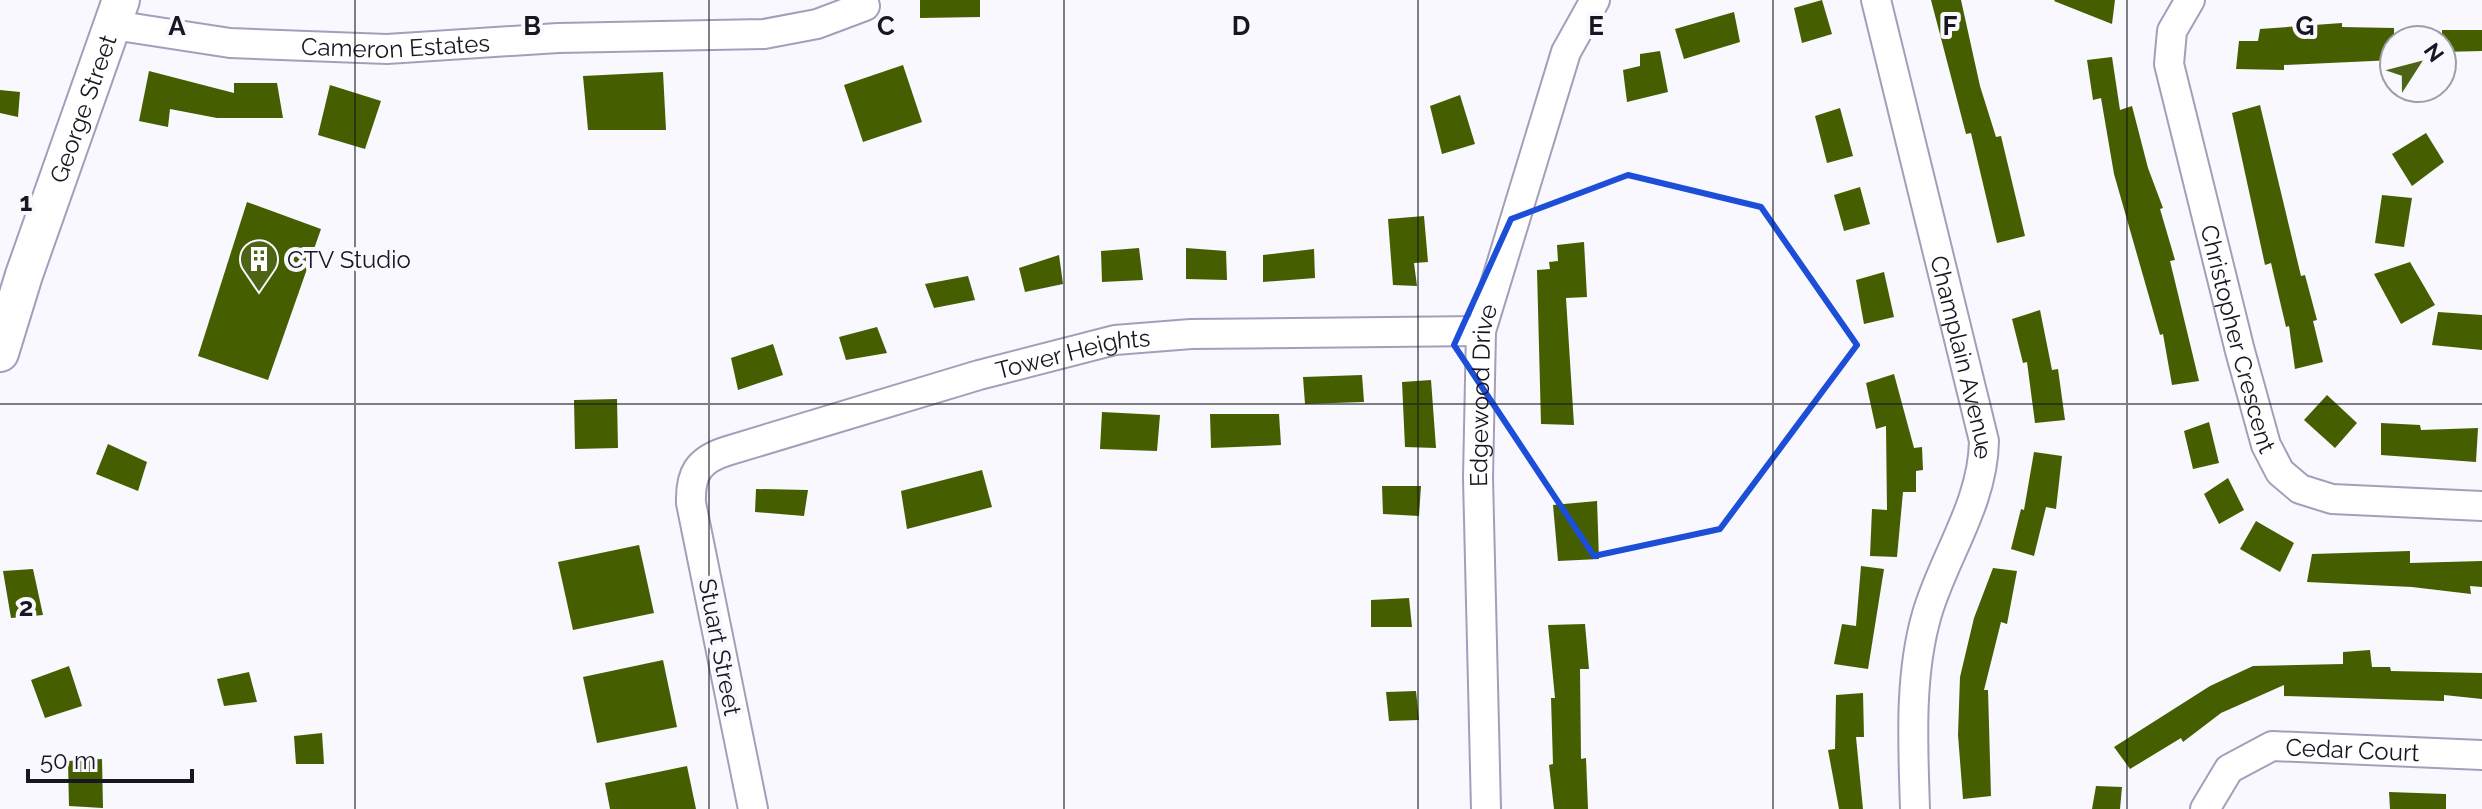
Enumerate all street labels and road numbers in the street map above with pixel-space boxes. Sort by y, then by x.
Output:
street label: Cameron Estates [301,28,491,64]
street label: George Street [43,31,122,187]
street label: Christopher Crescent [2195,222,2282,458]
street label: Champlain Avenue [1925,253,1999,461]
street label: Edgewood Drive [1463,300,1503,487]
street label: Tower Heights [992,323,1151,385]
street label: Stuart Street [693,576,747,718]
street label: Cedar Court [2285,732,2420,767]

